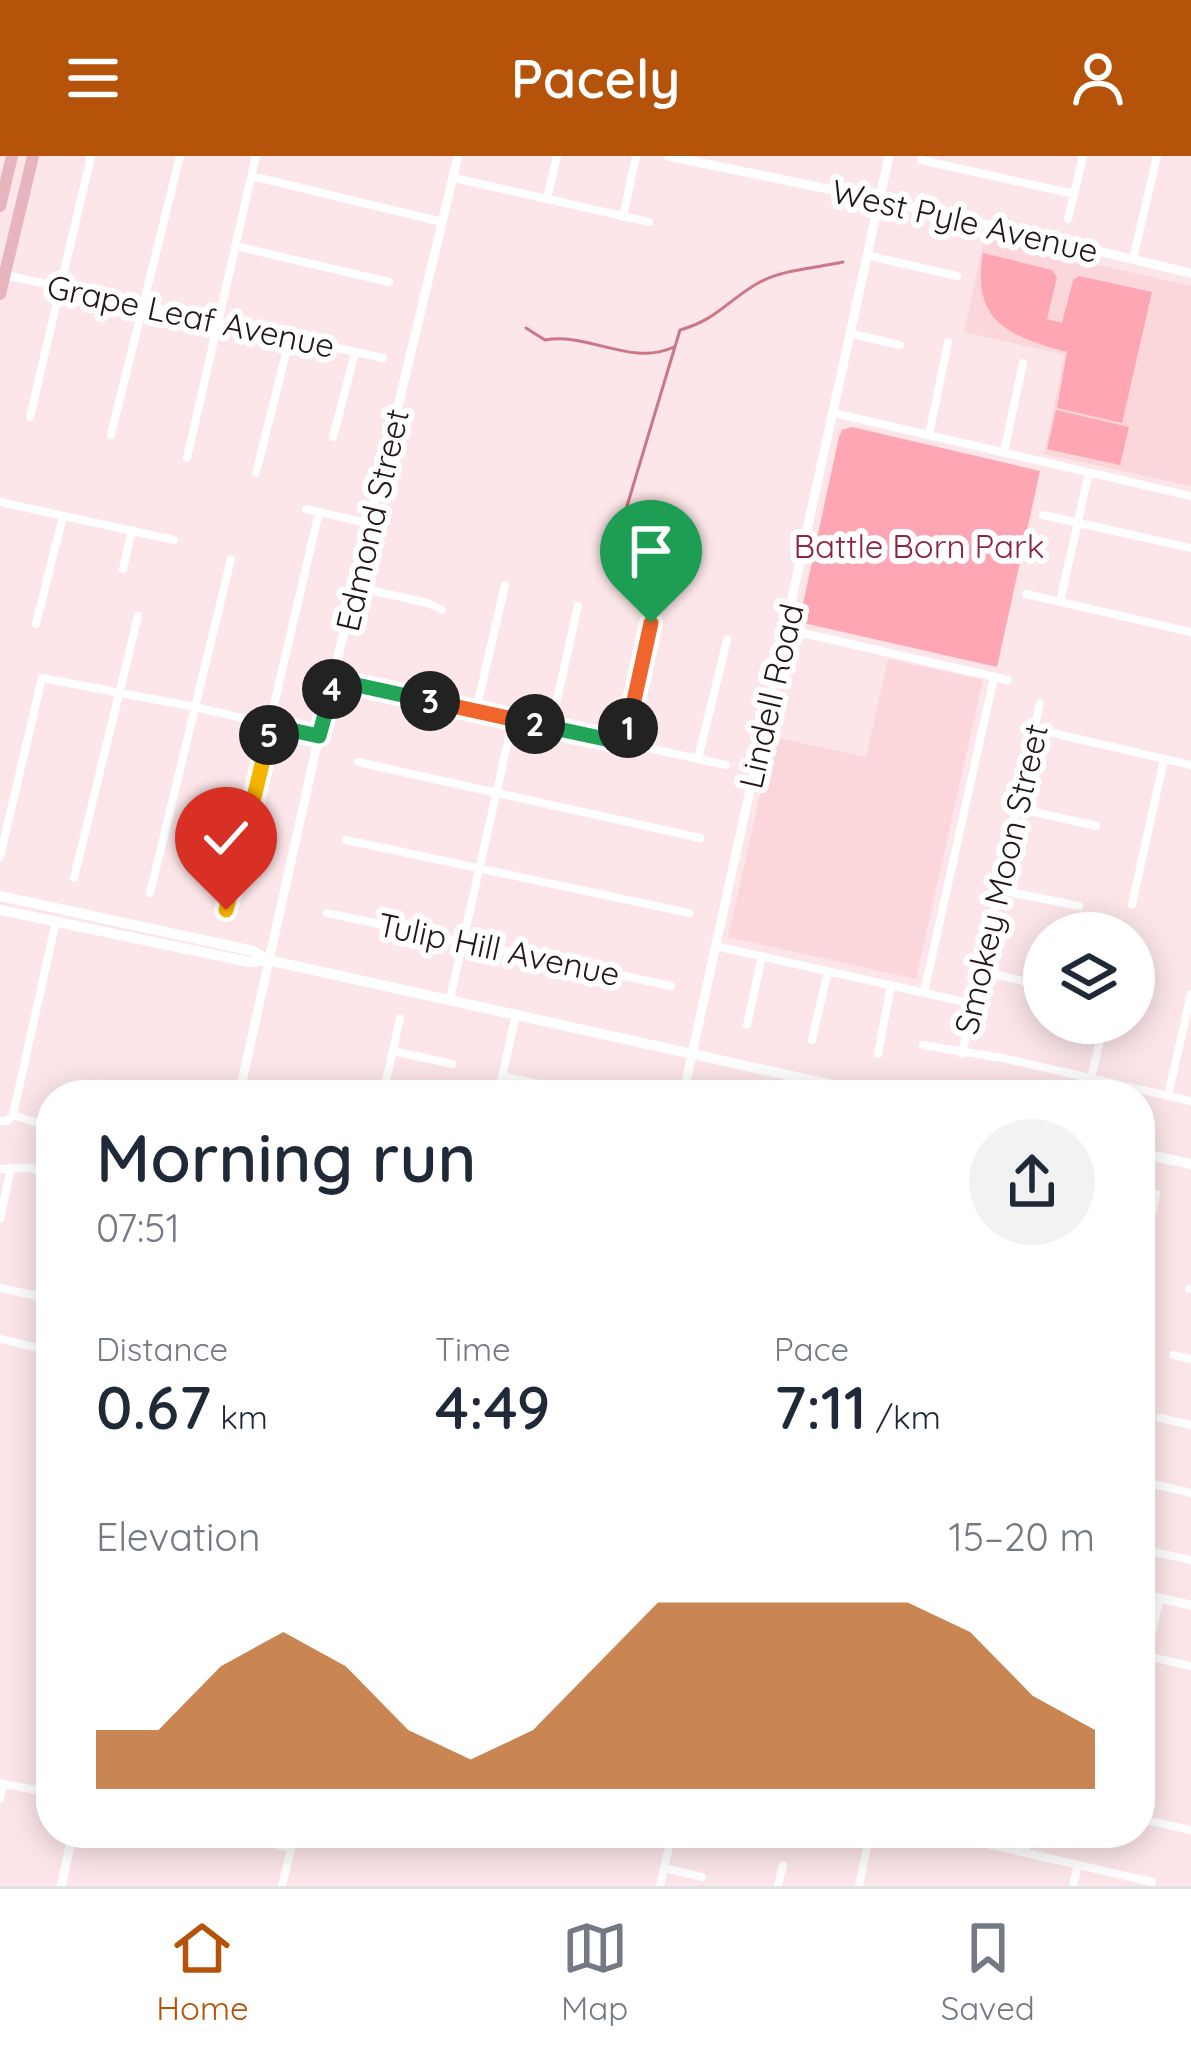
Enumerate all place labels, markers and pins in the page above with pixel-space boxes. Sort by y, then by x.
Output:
pin [600,500,702,623]
pin: 4 [302,659,362,719]
pin: 3 [400,671,460,731]
pin: 2 [505,694,565,754]
pin: 1 [598,698,658,758]
pin: 5 [239,705,299,765]
pin [175,787,277,910]

